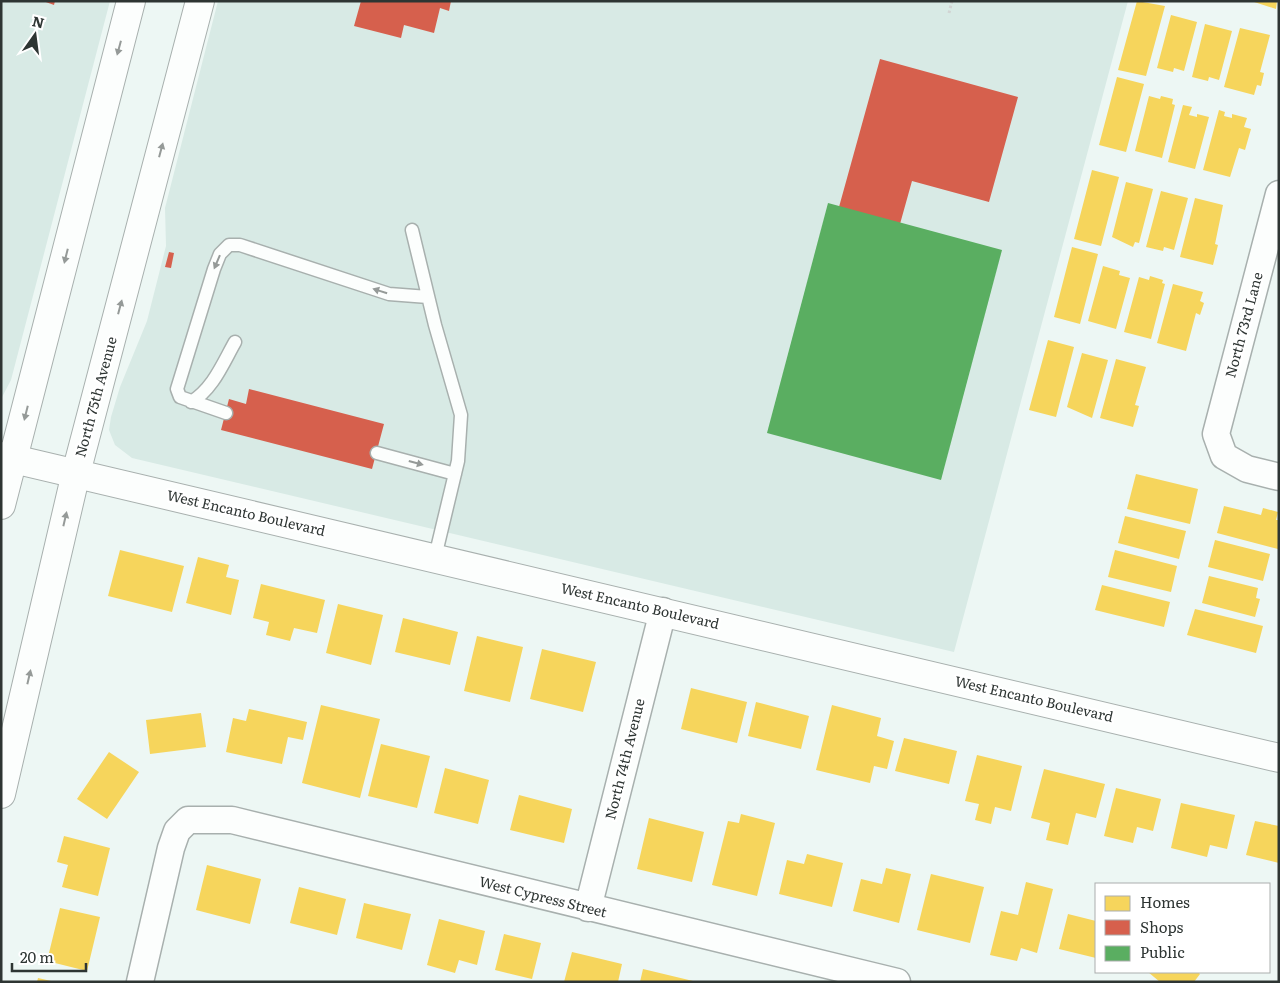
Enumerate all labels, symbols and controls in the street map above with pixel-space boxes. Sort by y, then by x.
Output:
north arrow [10,10,60,60]
text: N [30,10,47,33]
one-way arrow [115,41,123,56]
one-way arrow [157,142,165,157]
one-way arrow [62,248,70,263]
one-way arrow [213,255,221,270]
street label: North 73rd Lane [1219,270,1267,380]
one-way arrow [372,287,387,295]
one-way arrow [116,299,124,314]
street label: North 75th Avenue [69,334,121,459]
one-way arrow [22,406,30,421]
one-way arrow [408,460,423,468]
street label: West Encanto Boulevard [165,484,328,540]
one-way arrow [61,511,69,526]
street label: West Encanto Boulevard [559,577,722,633]
one-way arrow [25,669,33,684]
street label: West Encanto Boulevard [953,670,1116,726]
street label: North 74th Avenue [599,696,649,821]
street label: West Cypress Street [477,870,610,922]
legend [1095,883,1270,973]
text: Homes [1140,890,1190,913]
text: Shops [1140,915,1183,938]
scale bar [12,940,86,972]
text: Public [1140,940,1185,963]
text: 20 m [20,945,54,968]

